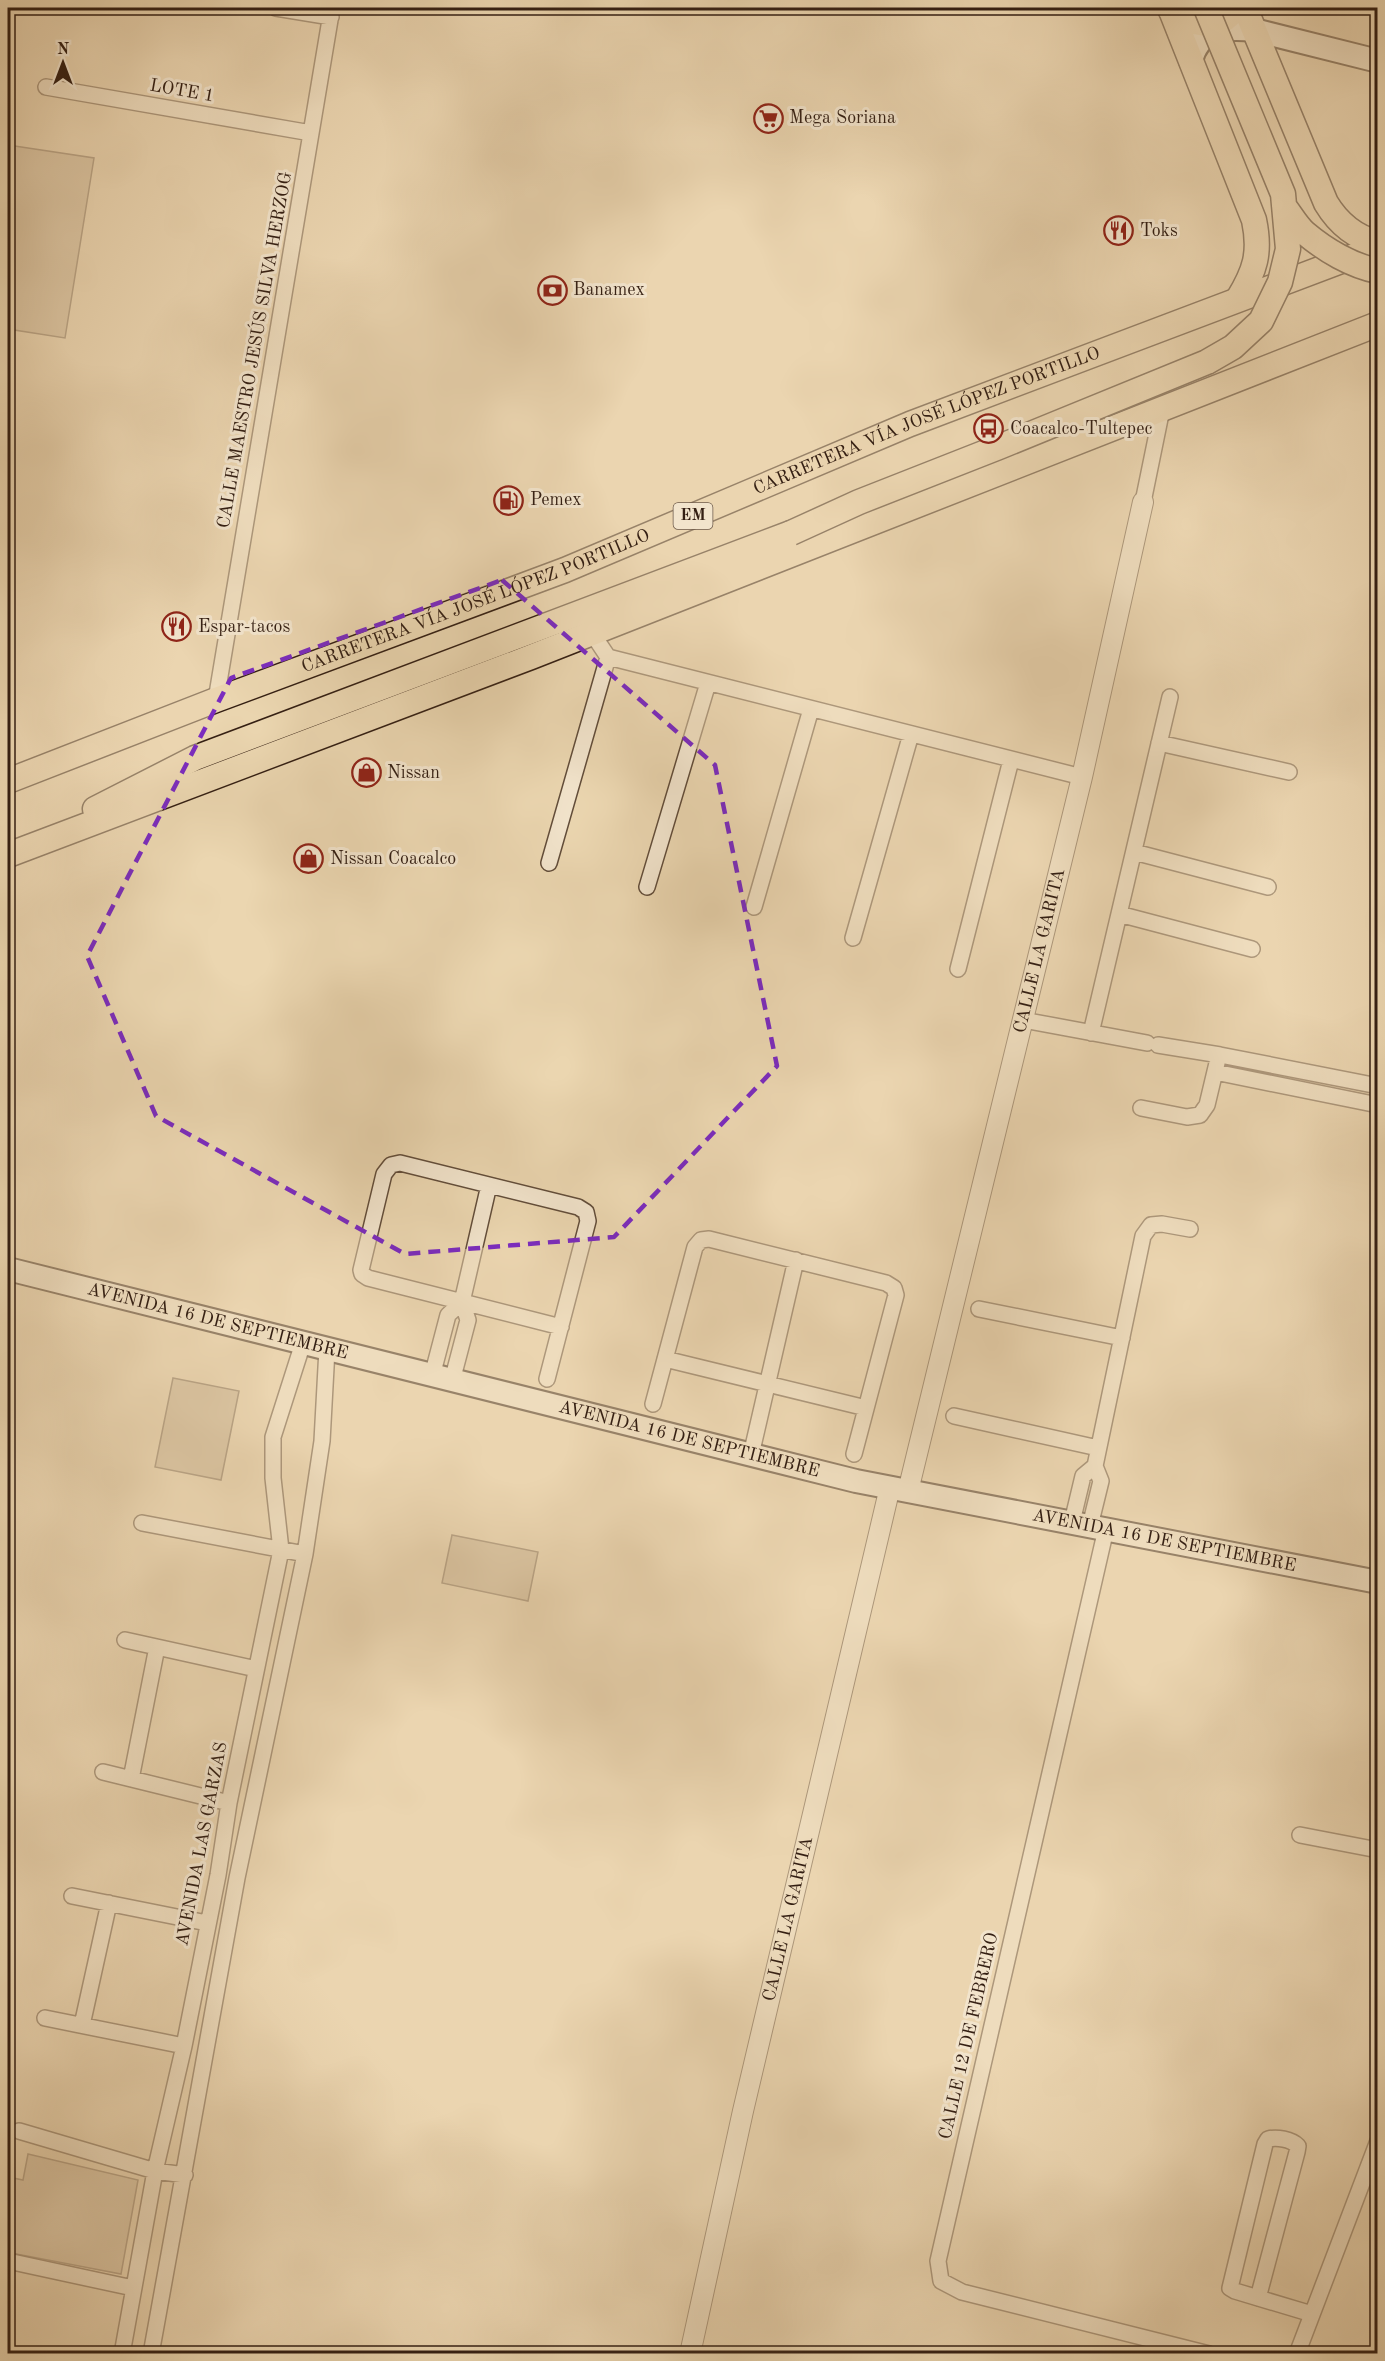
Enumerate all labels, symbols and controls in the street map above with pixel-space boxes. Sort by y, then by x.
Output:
north arrow [33,33,93,93]
text: N [57,42,70,58]
street label: LOTE 1 [148,76,216,106]
supermarket icon: Mega Soriana [752,102,784,134]
place label: Mega Soriana [789,109,896,127]
street label: CALLE MAESTRO JESÚS SILVA HERZOG [210,170,295,530]
restaurant icon: Toks [1103,215,1135,247]
place label: Toks [1140,222,1178,240]
bank icon: Banamex [536,274,568,306]
place label: Banamex [573,281,645,299]
street label: CARRETERA VÍA JOSÉ LÓPEZ PORTILLO [751,344,1103,498]
bus stop icon: Coacalco-Tultepec [973,413,1005,445]
place label: Coacalco-Tultepec [1010,420,1152,438]
fuel station icon: Pemex [493,484,525,516]
place label: Pemex [530,491,582,509]
road number: EM [674,503,712,529]
street label: CARRETERA VÍA JOSÉ LÓPEZ PORTILLO [299,526,652,676]
restaurant icon: Espar-tacos [161,611,193,643]
place label: Espar-tacos [198,618,290,636]
shop icon: Nissan [350,757,382,789]
place label: Nissan [387,764,440,782]
shop icon: Nissan Coacalco [293,843,325,875]
place label: Nissan Coacalco [330,850,456,868]
street label: CALLE LA GARITA [1011,867,1068,1035]
street label: AVENIDA 16 DE SEPTIEMBRE [85,1280,350,1363]
street label: AVENIDA 16 DE SEPTIEMBRE [557,1398,821,1481]
street label: AVENIDA 16 DE SEPTIEMBRE [1031,1506,1298,1575]
street label: AVENIDA LAS GARZAS [173,1740,231,1948]
street label: CALLE LA GARITA [760,1835,816,2003]
street label: CALLE 12 DE FEBRERO [936,1931,1002,2141]

